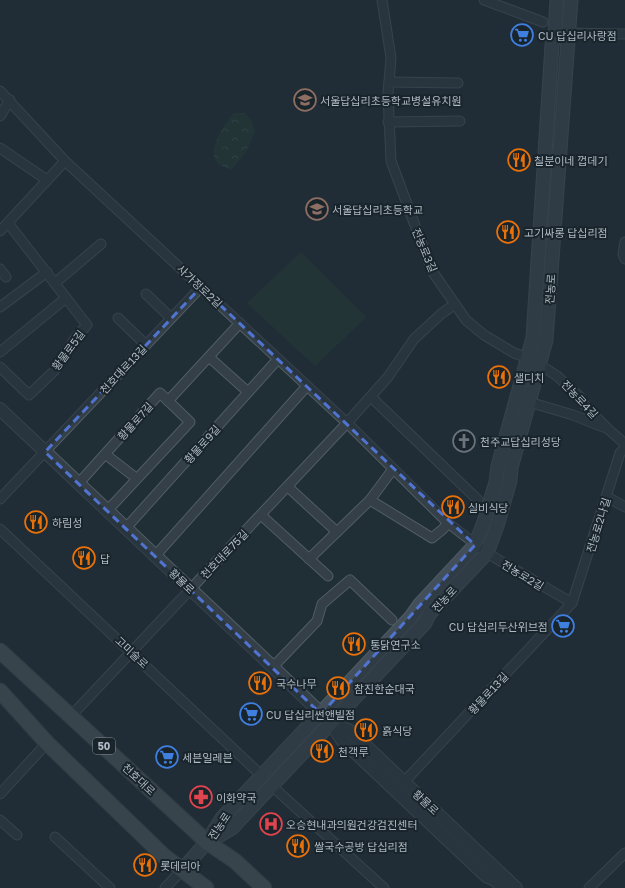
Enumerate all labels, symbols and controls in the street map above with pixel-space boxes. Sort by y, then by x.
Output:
supermarket icon: CU 답십리사랑점 [509,22,535,48]
place label: CU 답십리사랑점 [538,29,617,42]
school or university icon: 서울답십리초등학교병설유치원 [292,87,318,113]
place label: 서울답십리초등학교병설유치원 [320,94,462,107]
restaurant icon: 칠분이네 껍데기 [506,147,532,173]
place label: 칠분이네 껍데기 [534,154,608,167]
school or university icon: 서울답십리초등학교 [304,196,330,222]
place label: 서울답십리초등학교 [332,203,423,216]
restaurant icon: 고기싸롱 답십리점 [495,219,521,245]
street label: 전농로3길 [410,226,440,274]
place label: 고기싸롱 답십리점 [524,226,608,239]
street label: 사가정로2길 [175,262,225,310]
street label: 전농로 [542,273,558,305]
street label: 황물로5길 [49,327,87,373]
street label: 천호대로13길 [97,342,149,396]
restaurant icon: 샐디치 [486,364,512,390]
place label: 샐디치 [514,371,544,384]
street label: 전농로4길 [559,377,601,421]
street label: 황물로7길 [115,399,155,443]
street label: 황물로9길 [181,422,223,466]
church icon: 천주교답십리성당 [451,428,477,454]
place label: 천주교답십리성당 [480,435,561,448]
restaurant icon: 실비식당 [440,494,466,520]
street label: 전농로2나길 [583,496,613,554]
place label: 실비식당 [468,501,508,514]
restaurant icon: 하림성 [23,509,49,535]
place label: 하림성 [52,516,82,529]
street label: 천호대로75길 [198,527,250,581]
restaurant icon: 답 [71,545,97,571]
place label: 답 [100,552,110,565]
street label: 전농로2길 [500,557,546,593]
street label: 황물로 [167,566,197,596]
street label: 전농로 [429,583,459,615]
supermarket icon: CU 답십리두산위브점 [550,613,576,639]
place label: CU 답십리두산위브점 [449,620,548,633]
restaurant icon: 통닭연구소 [341,631,367,657]
street label: 고미술로 [113,633,151,671]
place label: 통닭연구소 [370,638,421,651]
street label: 황물로13길 [465,669,511,717]
restaurant icon: 국수나무 [247,670,273,696]
restaurant icon: 참진한순대국 [325,675,351,701]
place label: 국수나무 [276,677,316,690]
place label: 참진한순대국 [354,682,415,695]
supermarket icon: CU 답십리썬앤빌점 [238,701,264,727]
place label: CU 답십리썬앤빌점 [266,708,355,721]
restaurant icon: 흙식당 [353,717,379,743]
place label: 흙식당 [382,724,412,737]
road number: 50 [93,738,115,754]
restaurant icon: 천객루 [309,738,335,764]
supermarket icon: 세븐일레븐 [154,744,180,770]
place label: 천객루 [338,745,368,758]
place label: 세븐일레븐 [182,751,233,764]
street label: 천호대로 [120,760,158,798]
pharmacy icon: 이화약국 [188,784,214,810]
street label: 황물로 [410,787,442,817]
place label: 이화약국 [216,791,256,804]
street label: 전농로 [205,810,233,842]
hospital icon: 오승현내과의원건강검진센터 [258,811,284,837]
place label: 오승현내과의원건강검진센터 [286,818,418,831]
restaurant icon: 쌀국수공방 답십리점 [285,833,311,859]
place label: 쌀국수공방 답십리점 [314,840,408,853]
restaurant icon: 롯데리아 [132,852,158,878]
place label: 롯데리아 [160,859,200,872]

